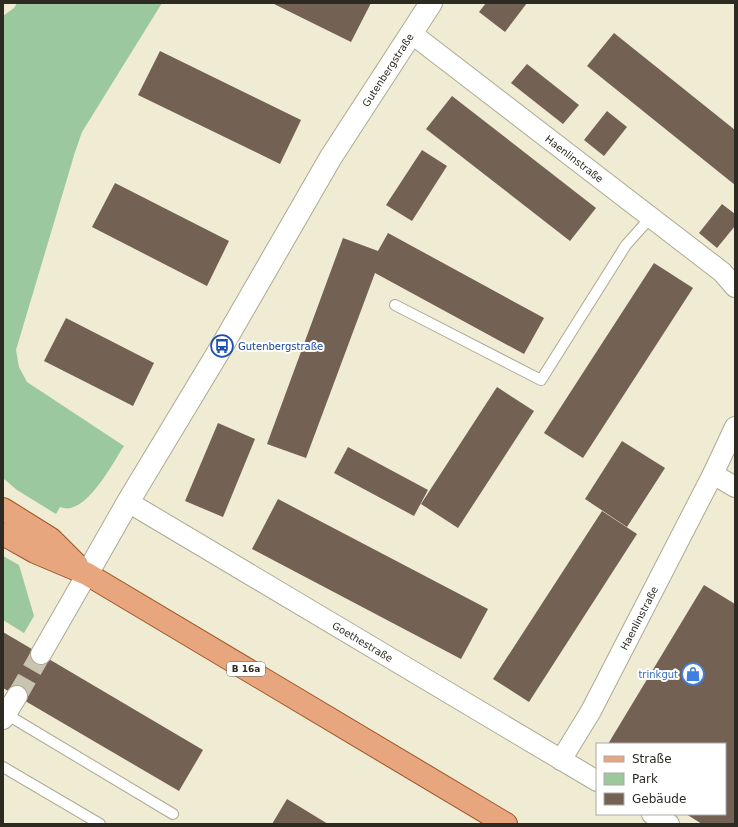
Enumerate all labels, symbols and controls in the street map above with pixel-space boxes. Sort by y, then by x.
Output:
street label: Gutenbergstraße [360,31,415,109]
street label: Haenlinstraße [543,133,605,184]
bus stop icon: Gutenbergstraße [209,333,235,359]
place label: Gutenbergstraße [238,341,323,352]
street label: Haenlinstraße [618,584,660,652]
street label: Goethestraße [330,619,395,664]
shop icon: trinkgut [680,661,706,687]
road number: B 16a [227,662,265,676]
place label: trinkgut [638,669,678,680]
legend [596,743,726,815]
text: Straße [632,752,672,766]
text: Park [632,772,658,786]
text: Gebäude [632,792,686,806]

